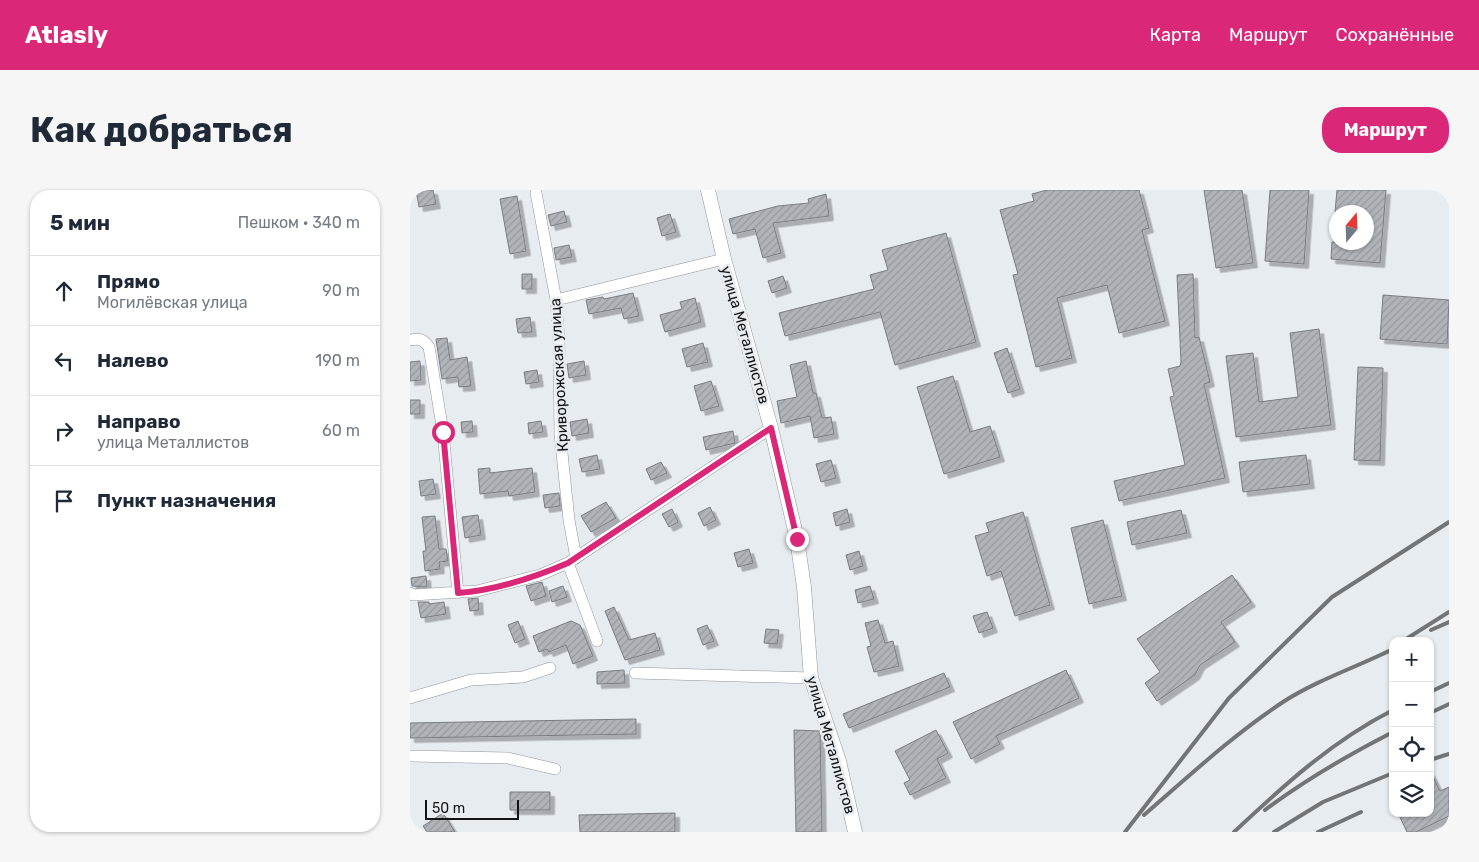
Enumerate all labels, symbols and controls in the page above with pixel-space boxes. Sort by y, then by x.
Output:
text: Atlasly [25,21,108,49]
text: Карта [1150,24,1201,46]
text: Маршрут [1229,24,1308,46]
text: Сохранённые [1336,24,1454,46]
button: Маршрут [1322,107,1449,153]
text: Как добраться [30,109,293,151]
north arrow [1329,205,1374,250]
text: 5 мин [50,210,110,235]
text: Пешком · 340 m [238,213,360,232]
street label: улица Металлистов [717,264,773,406]
text: Прямо [97,270,160,293]
icon: ahead [50,277,78,305]
text: 90 m [322,281,360,300]
text: Могилёвская улица [97,293,248,312]
street label: Криворожская улица [546,298,572,452]
icon: left [50,347,78,375]
text: Налево [97,349,169,372]
text: 190 m [315,351,360,370]
text: Направо [97,410,181,433]
icon: right [50,417,78,445]
text: 60 m [322,421,360,440]
route start [432,421,455,444]
text: улица Металлистов [97,433,249,452]
icon: arrive [50,487,78,515]
text: Пункт назначения [97,489,276,512]
route end [786,528,809,551]
map controls [1389,637,1434,817]
button: + [1389,637,1434,682]
street label: улица Металлистов [803,674,859,816]
button: − [1389,682,1434,727]
button: locate [1389,727,1434,772]
button: layers [1389,772,1434,817]
scale bar [425,797,519,820]
text: 50 m [432,800,465,817]

